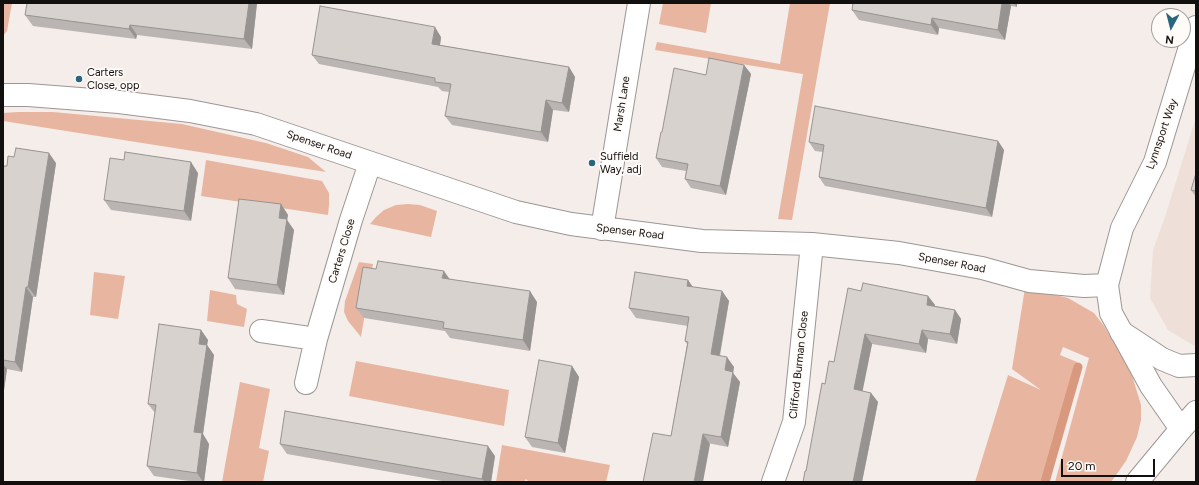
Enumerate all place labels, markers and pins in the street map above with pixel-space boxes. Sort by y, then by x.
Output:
place label: Carters Close, opp [87,66,139,92]
marker: Carters Close, opp [74,74,84,84]
place label: Suffield Way, adj [600,150,642,176]
marker: Suffield Way, adj [587,158,597,168]

